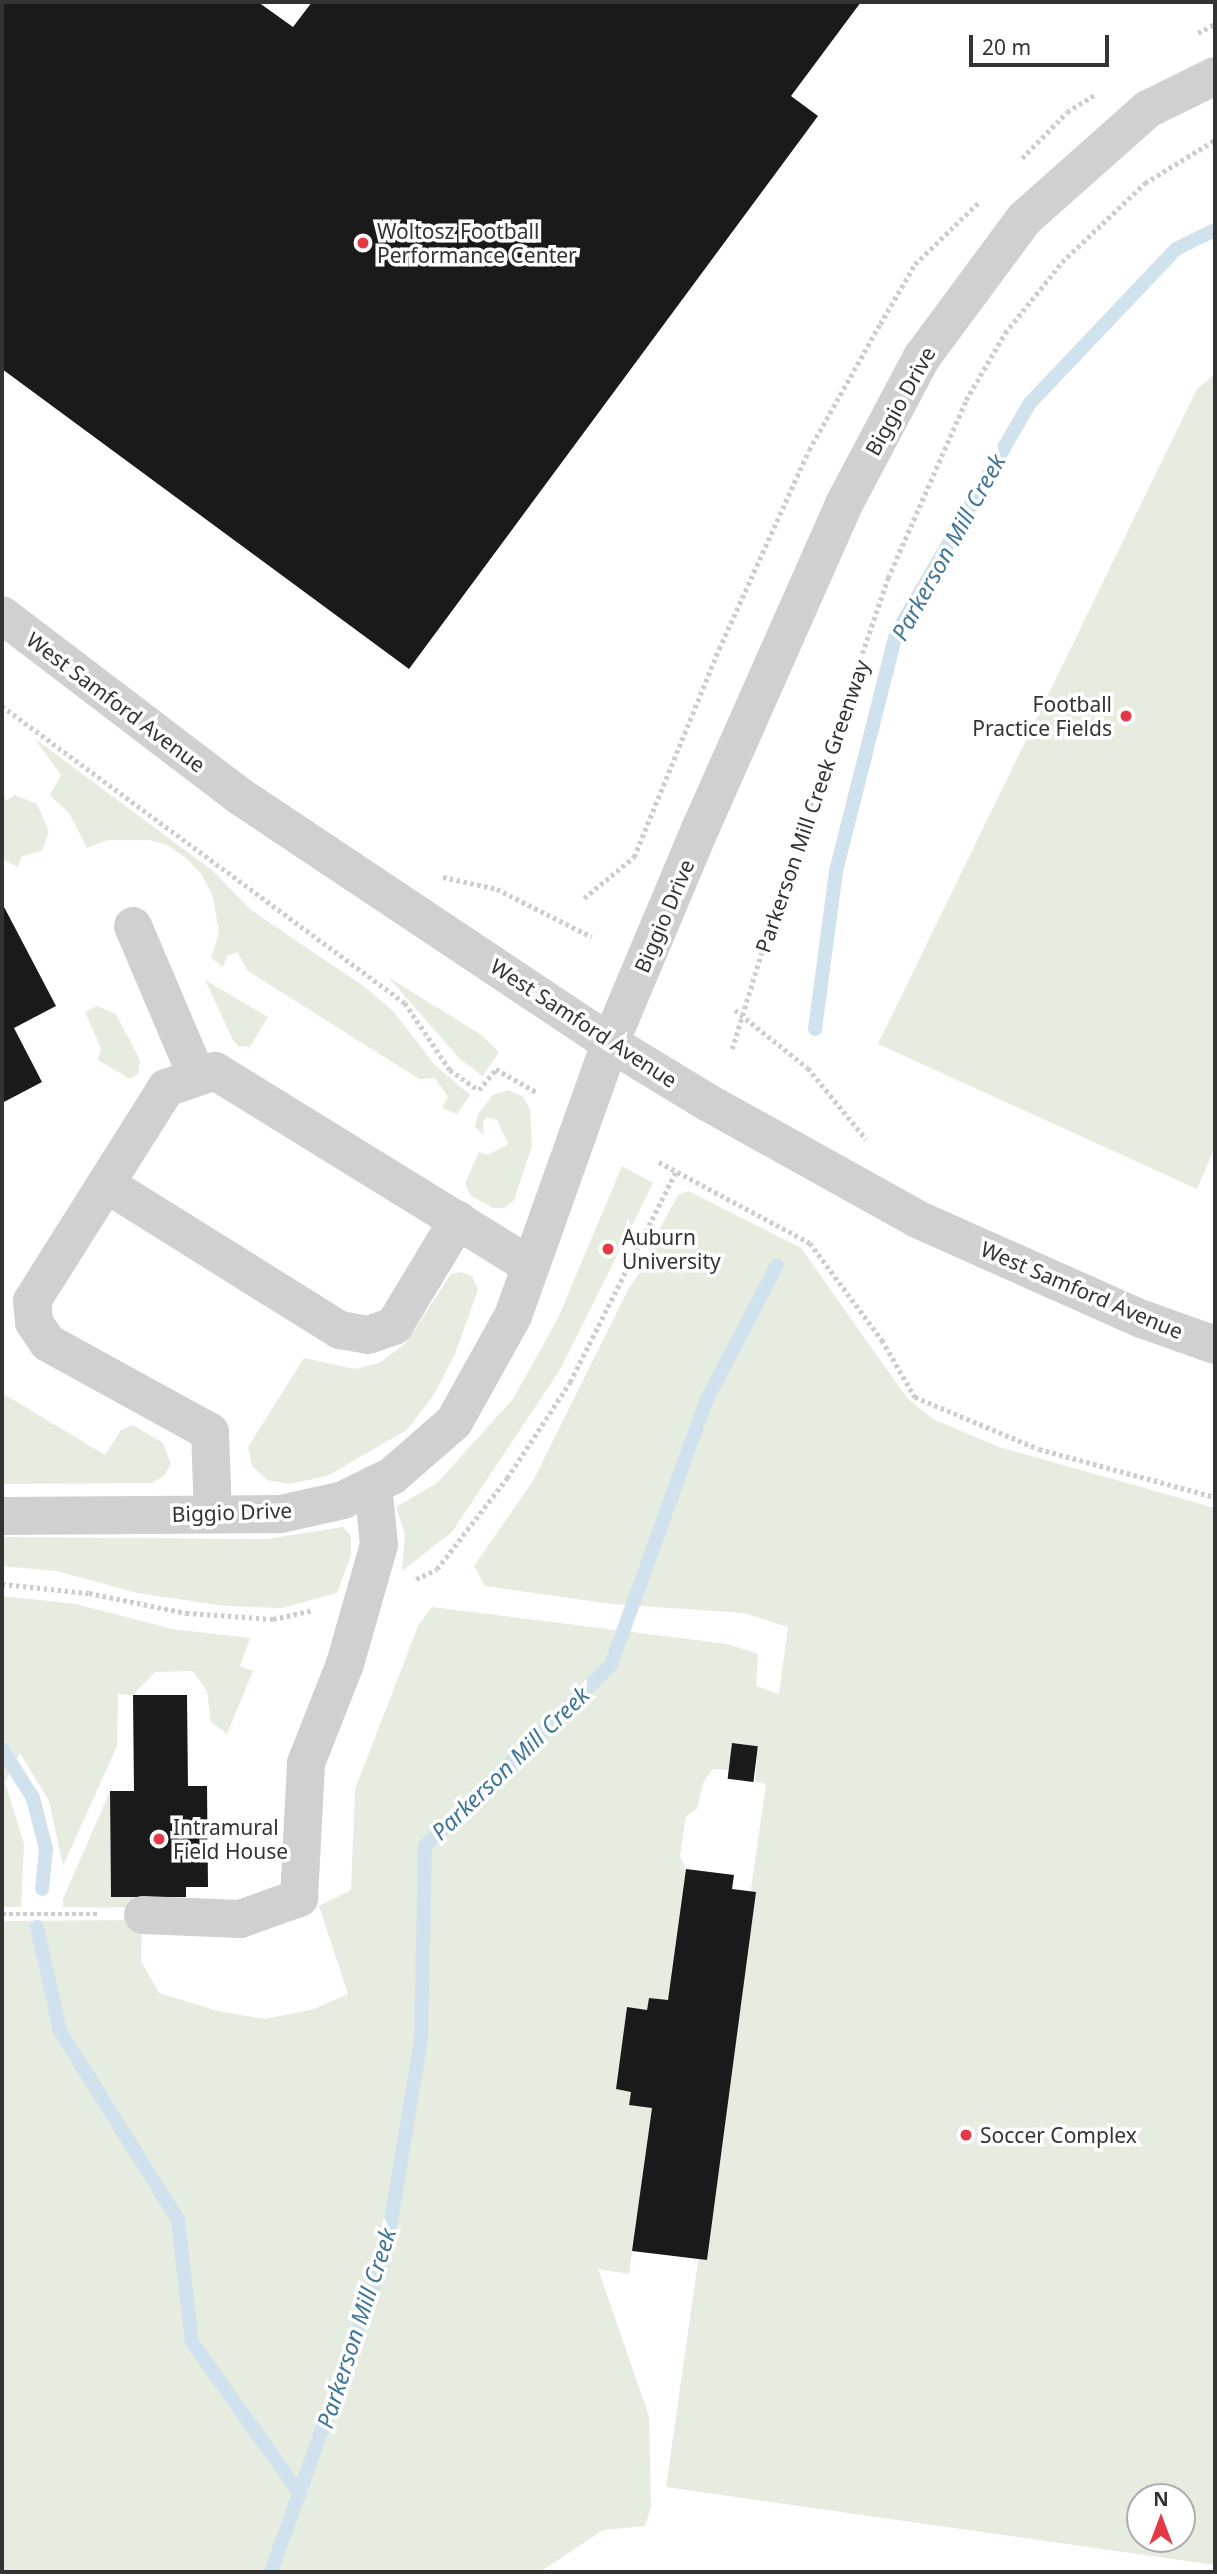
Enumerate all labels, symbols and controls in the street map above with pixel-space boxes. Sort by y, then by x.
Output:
scale bar [972,21,1112,65]
text: 20 m [982,33,1031,61]
place label: Woltosz Football Performance Center [377,218,577,268]
marker: Woltosz Football Performance Center [355,235,371,251]
street label: Biggio Drive [860,342,940,460]
water label: Parkerson Mill Creek [885,449,1011,645]
street label: West Samford Avenue [22,627,210,777]
street label: Parkerson Mill Creek Greenway [750,656,874,956]
place label: Football Practice Fields [972,691,1112,741]
marker: Football Practice Fields [1118,708,1134,724]
street label: Biggio Drive [629,856,699,976]
street label: West Samford Avenue [486,953,682,1093]
place label: Auburn University [622,1224,721,1274]
street label: West Samford Avenue [977,1236,1187,1344]
marker: Auburn University [600,1241,616,1257]
street label: Biggio Drive [171,1497,293,1527]
water label: Parkerson Mill Creek [425,1681,595,1845]
place label: Intramural Field House [173,1814,288,1864]
marker: Intramural Field House [151,1831,167,1847]
place label: Soccer Complex [980,2122,1137,2148]
marker: Soccer Complex [958,2127,974,2143]
water label: Parkerson Mill Creek [311,2225,401,2431]
north arrow [1126,2483,1196,2553]
text: N [1153,2486,1169,2512]

